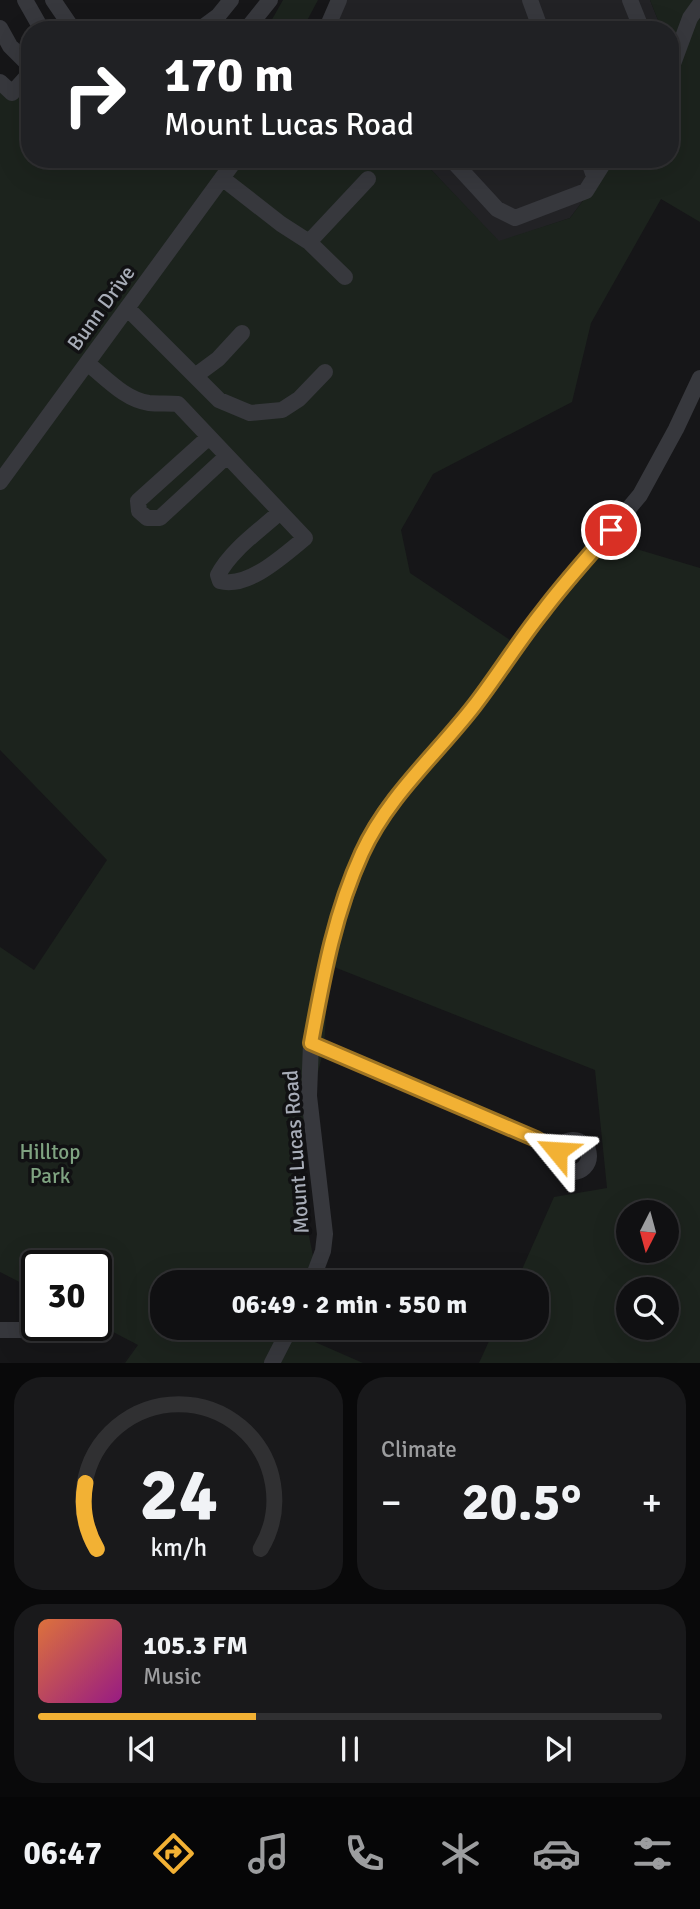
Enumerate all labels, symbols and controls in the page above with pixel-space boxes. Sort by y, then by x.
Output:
text: 170 m [164,45,294,105]
icon: right [49,49,140,140]
text: Mount Lucas Road [164,105,414,144]
street label: Bunn Drive [61,260,141,356]
pin [581,500,641,560]
icon: arrive [592,511,630,549]
street label: Mount Lucas Road [277,1069,315,1235]
position arrow [520,1114,594,1188]
park label: Hilltop Park [20,1139,80,1189]
north arrow [616,1200,679,1264]
map controls [616,1200,679,1340]
speed limit sign: 30 [21,1250,112,1341]
button: search [616,1277,679,1340]
text: 06:49 · 2 min · 550 m [232,1289,467,1321]
text: Climate [381,1435,457,1464]
text: 24 [139,1452,218,1541]
text: 20.5° [462,1470,581,1534]
text: − [381,1479,402,1526]
text: + [641,1479,662,1526]
text: km/h [150,1532,207,1563]
text: 105.3 FM [143,1630,248,1662]
text: Music [143,1662,201,1691]
icon: previous [123,1730,161,1768]
icon: pause [331,1730,369,1768]
icon: next [539,1730,577,1768]
icon: directions [149,1829,198,1878]
icon: music [244,1829,293,1878]
icon: phone [340,1829,389,1878]
icon: climate [436,1829,485,1878]
icon: car [532,1829,581,1878]
icon: filters [628,1829,677,1878]
text: 06:47 [23,1834,102,1873]

